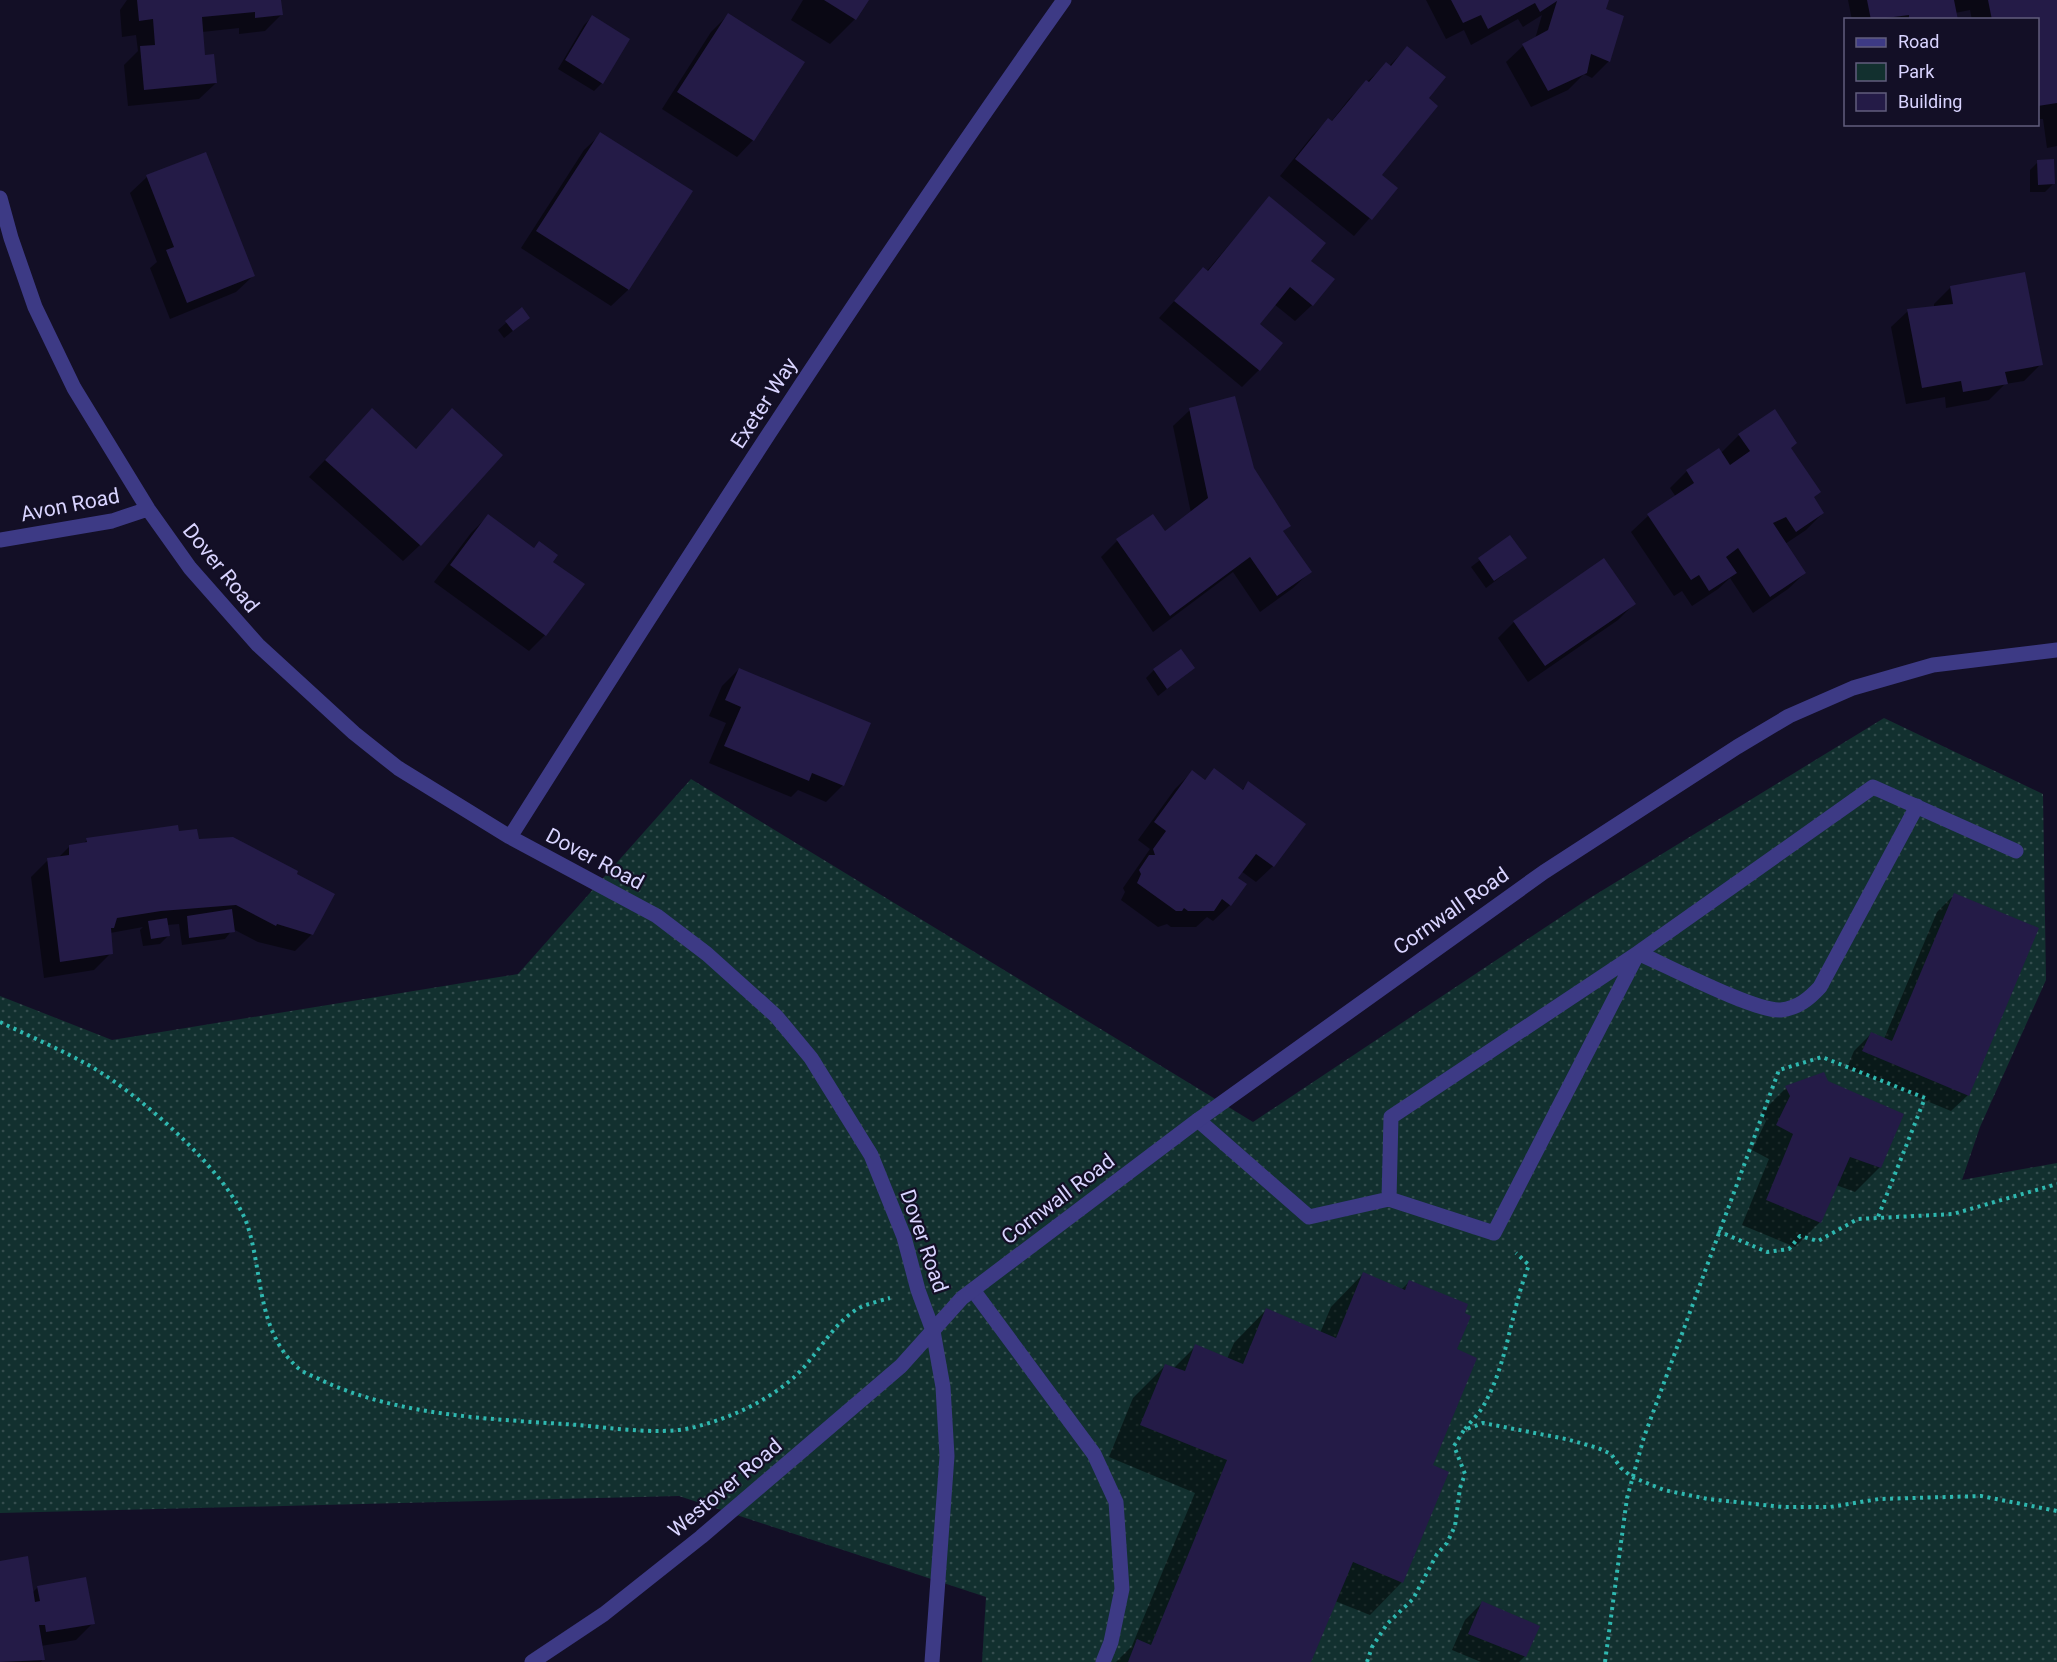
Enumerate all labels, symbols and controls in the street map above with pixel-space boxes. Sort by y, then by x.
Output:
legend [1844,18,2039,126]
text: Road [1898,31,1939,52]
text: Park [1898,61,1935,82]
text: Building [1898,91,1962,112]
street label: Exeter Way [726,353,802,453]
street label: Avon Road [19,484,121,526]
street label: Dover Road [178,519,264,617]
street label: Dover Road [542,823,648,895]
street label: Cornwall Road [1389,862,1513,960]
street label: Cornwall Road [997,1149,1119,1249]
street label: Dover Road [895,1186,953,1296]
street label: Westover Road [663,1434,787,1542]

